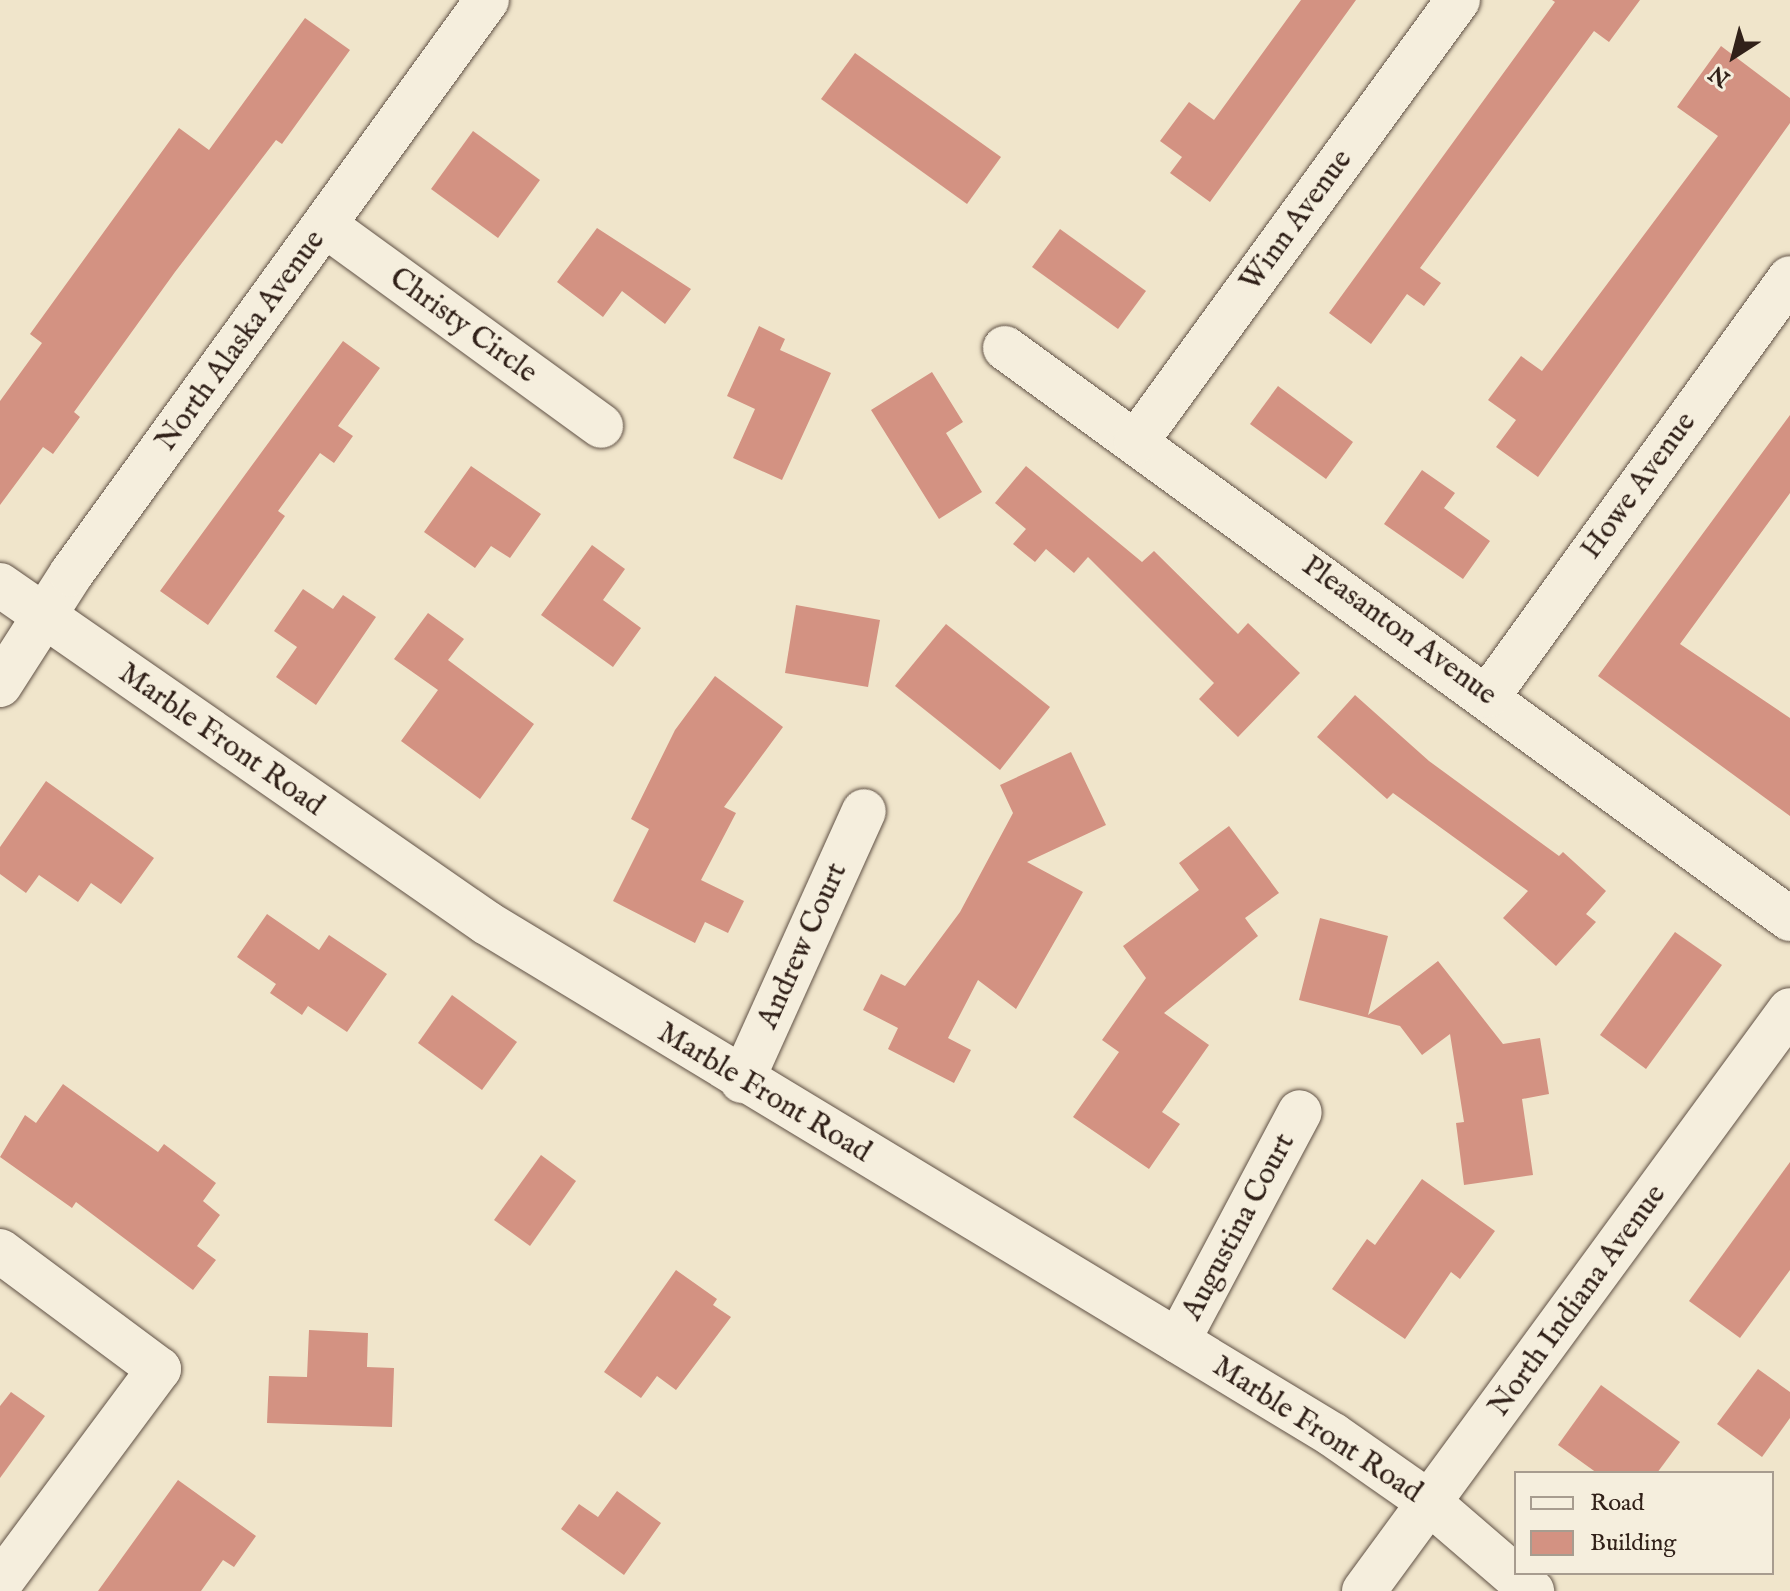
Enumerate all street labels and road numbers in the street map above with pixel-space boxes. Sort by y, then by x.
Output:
street label: Winn Avenue [1233,143,1361,299]
street label: North Alaska Avenue [149,224,333,458]
street label: Christy Circle [382,260,544,392]
street label: Howe Avenue [1574,406,1704,566]
street label: Pleasanton Avenue [1295,548,1503,714]
street label: Marble Front Road [111,656,331,824]
street label: Andrew Court [750,858,856,1034]
street label: Marble Front Road [651,1015,877,1171]
street label: Augustina Court [1175,1127,1303,1327]
street label: North Indiana Avenue [1482,1178,1674,1424]
street label: Marble Front Road [1205,1349,1429,1511]

